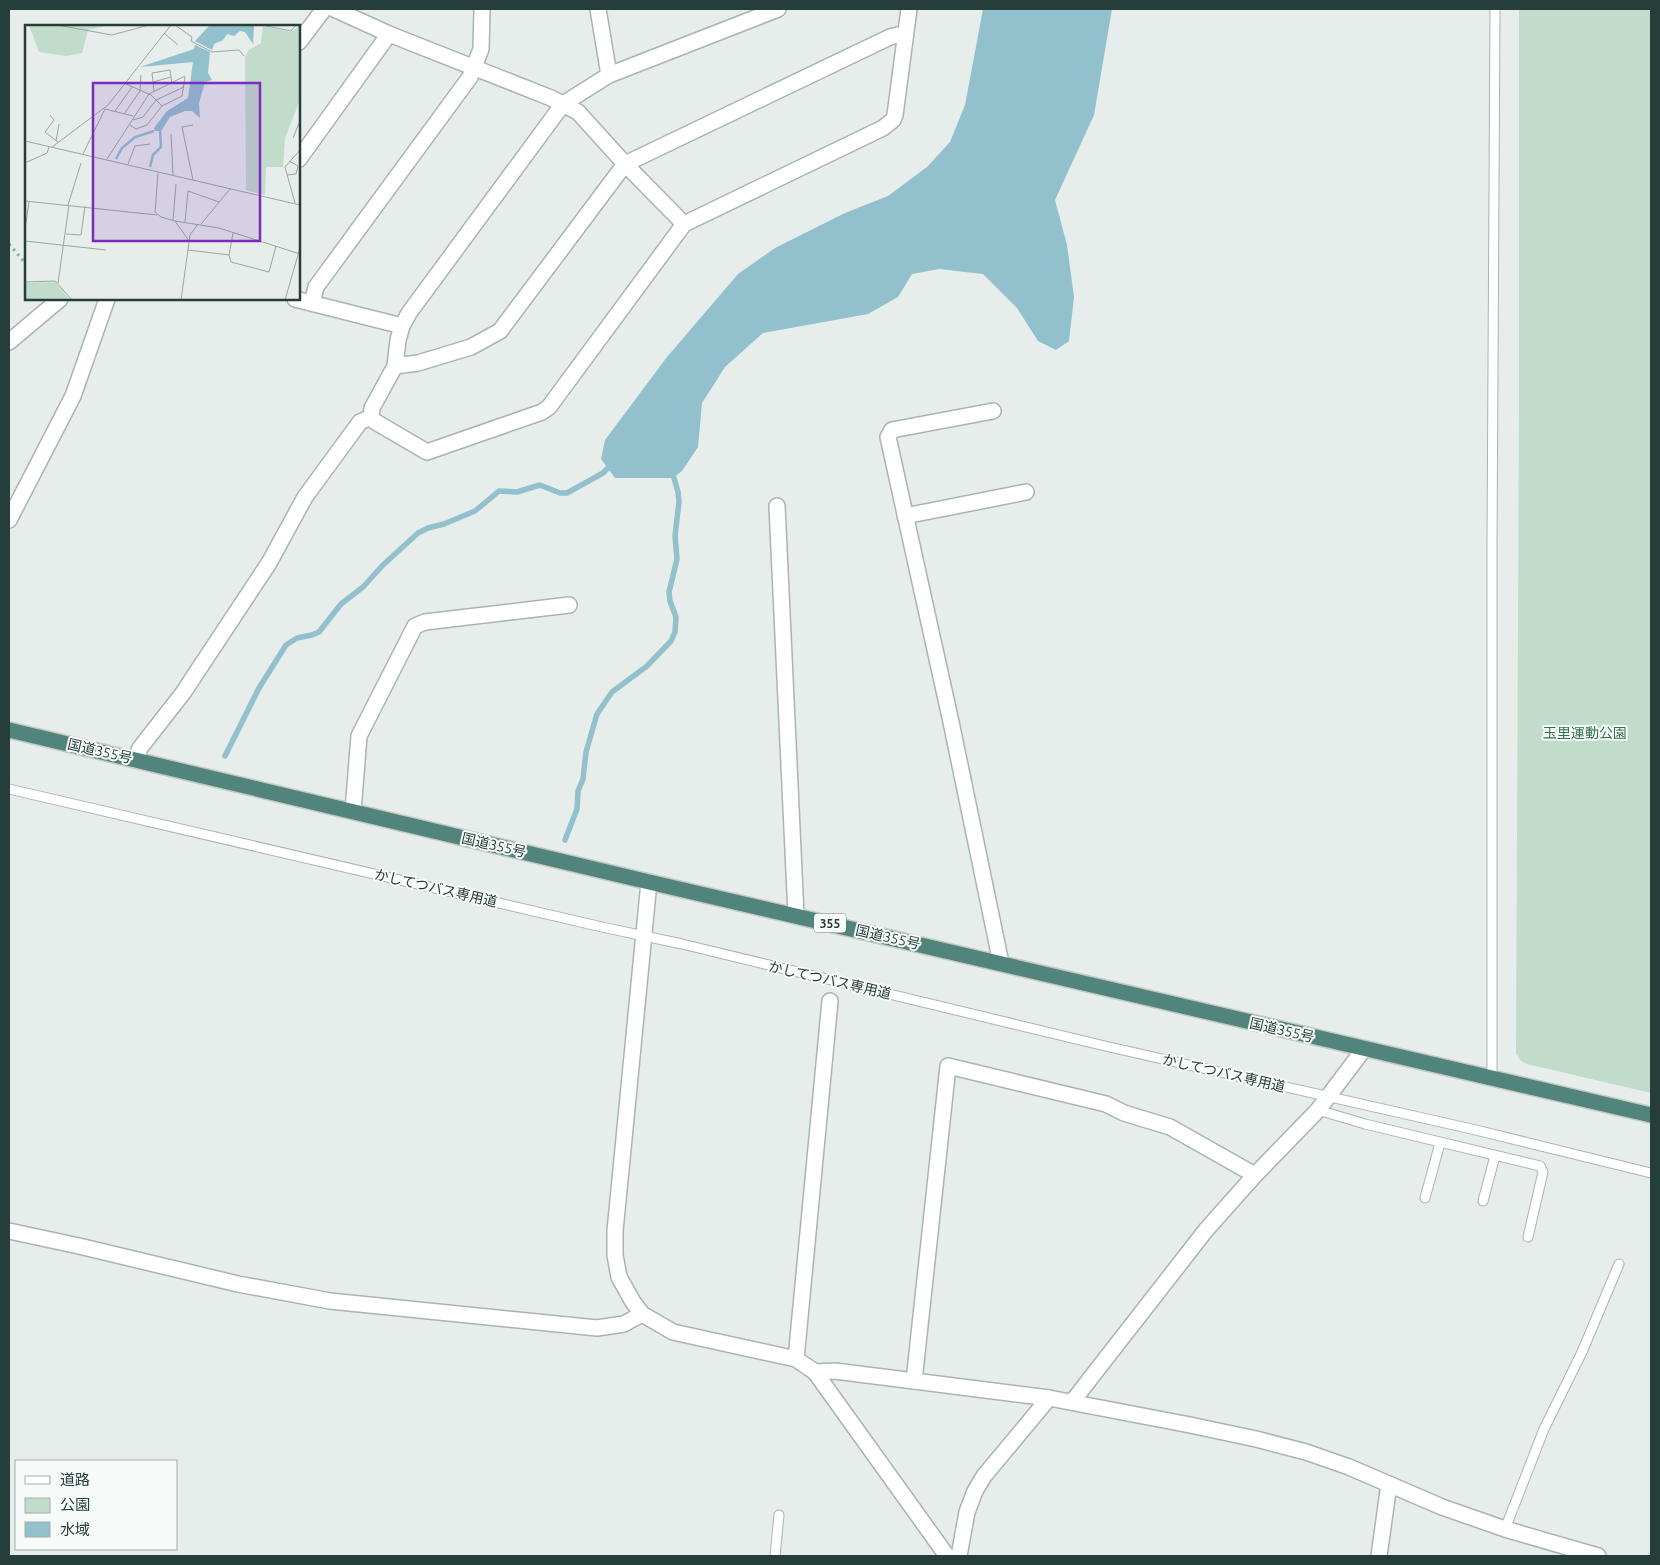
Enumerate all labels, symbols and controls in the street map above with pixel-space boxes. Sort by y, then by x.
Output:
inset map [25,25,300,300]
park label: 玉里運動公園 [1543,725,1627,741]
street label: 国道355号 [66,736,134,766]
street label: 国道355号 [460,830,528,860]
street label: かしてつバス専用道 [373,866,499,910]
road number: 355 [814,914,846,932]
street label: 国道355号 [854,922,922,952]
street label: かしてつバス専用道 [767,958,893,1002]
street label: 国道355号 [1248,1015,1316,1045]
street label: かしてつバス専用道 [1161,1051,1287,1095]
legend [15,1460,178,1550]
text: 道路 [60,1471,90,1488]
text: 公園 [60,1496,90,1513]
text: 水域 [60,1521,90,1538]

